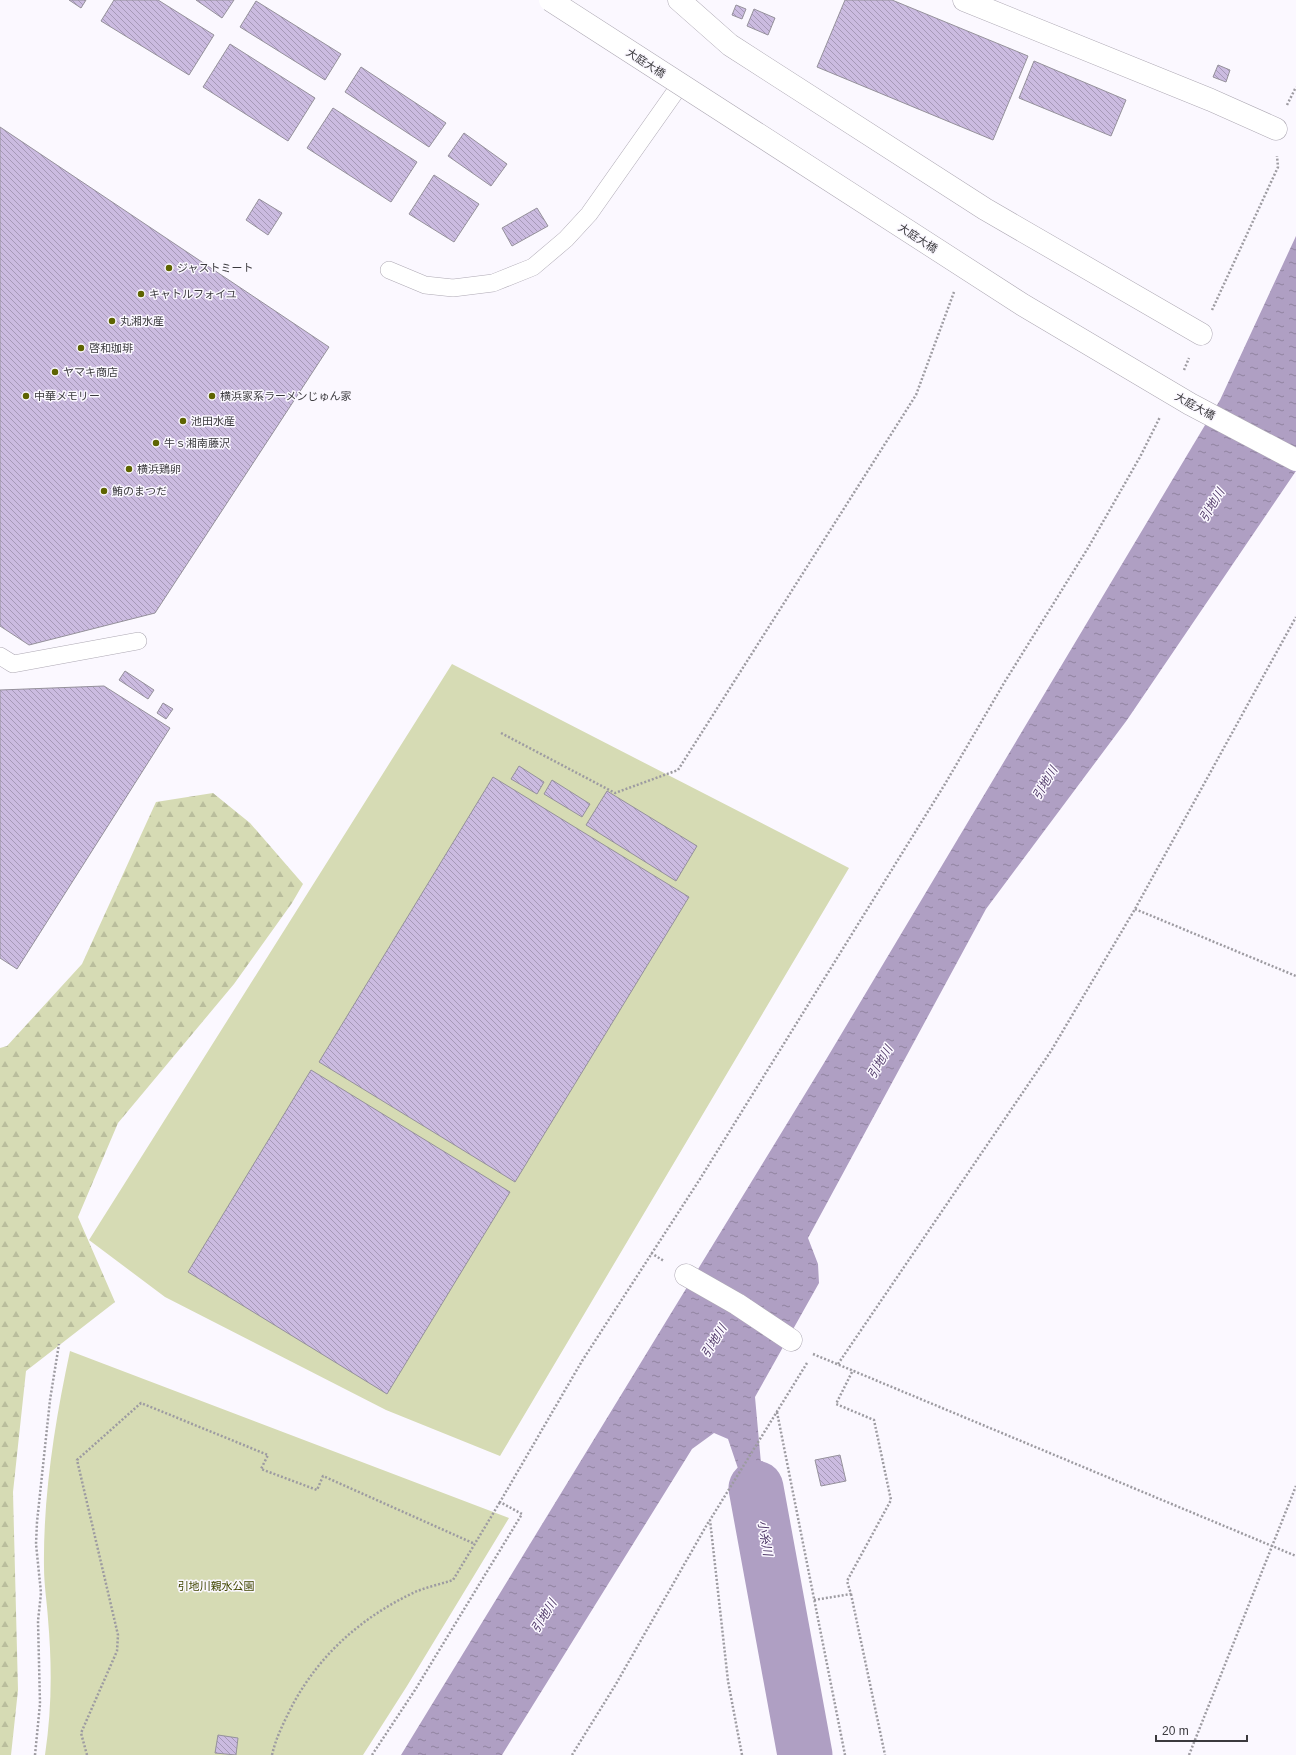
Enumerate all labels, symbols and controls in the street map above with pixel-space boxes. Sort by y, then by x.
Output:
street label: 大庭大橋 [624,46,668,80]
street label: 大庭大橋 [896,221,940,255]
place label: ジャストミート [177,262,253,274]
marker: ジャストミート [164,263,174,273]
place label: キャトルフォイユ [149,288,237,300]
marker: キャトルフォイユ [136,289,146,299]
place label: 丸湘水産 [120,315,164,327]
marker: 丸湘水産 [107,316,117,326]
place label: 啓和珈琲 [89,342,133,354]
marker: 啓和珈琲 [76,343,86,353]
place label: ヤマキ商店 [63,366,118,378]
marker: ヤマキ商店 [50,367,60,377]
place label: 中華メモリー [34,390,100,402]
place label: 横浜家系ラーメンじゅん家 [220,390,352,402]
street label: 大庭大橋 [1173,390,1217,422]
marker: 中華メモリー [21,391,31,401]
marker: 横浜家系ラーメンじゅん家 [207,391,217,401]
place label: 池田水産 [191,415,235,427]
marker: 池田水産 [178,416,188,426]
place label: 牛ｓ湘南藤沢 [164,437,230,449]
marker: 牛ｓ湘南藤沢 [151,438,161,448]
place label: 横浜鶏卵 [137,463,181,475]
marker: 横浜鶏卵 [124,464,134,474]
water label: 引地川 [1197,484,1228,524]
place label: 鮪のまつだ [112,485,167,497]
marker: 鮪のまつだ [99,486,109,496]
water label: 引地川 [1030,762,1061,802]
water label: 引地川 [865,1041,896,1081]
water label: 引地川 [699,1320,731,1360]
water label: 小糸川 [755,1519,775,1559]
park label: 引地川親水公園 [178,1580,255,1592]
water label: 引地川 [529,1595,561,1635]
scale bar [1156,1717,1247,1743]
text: 20 m [1162,1724,1189,1738]

